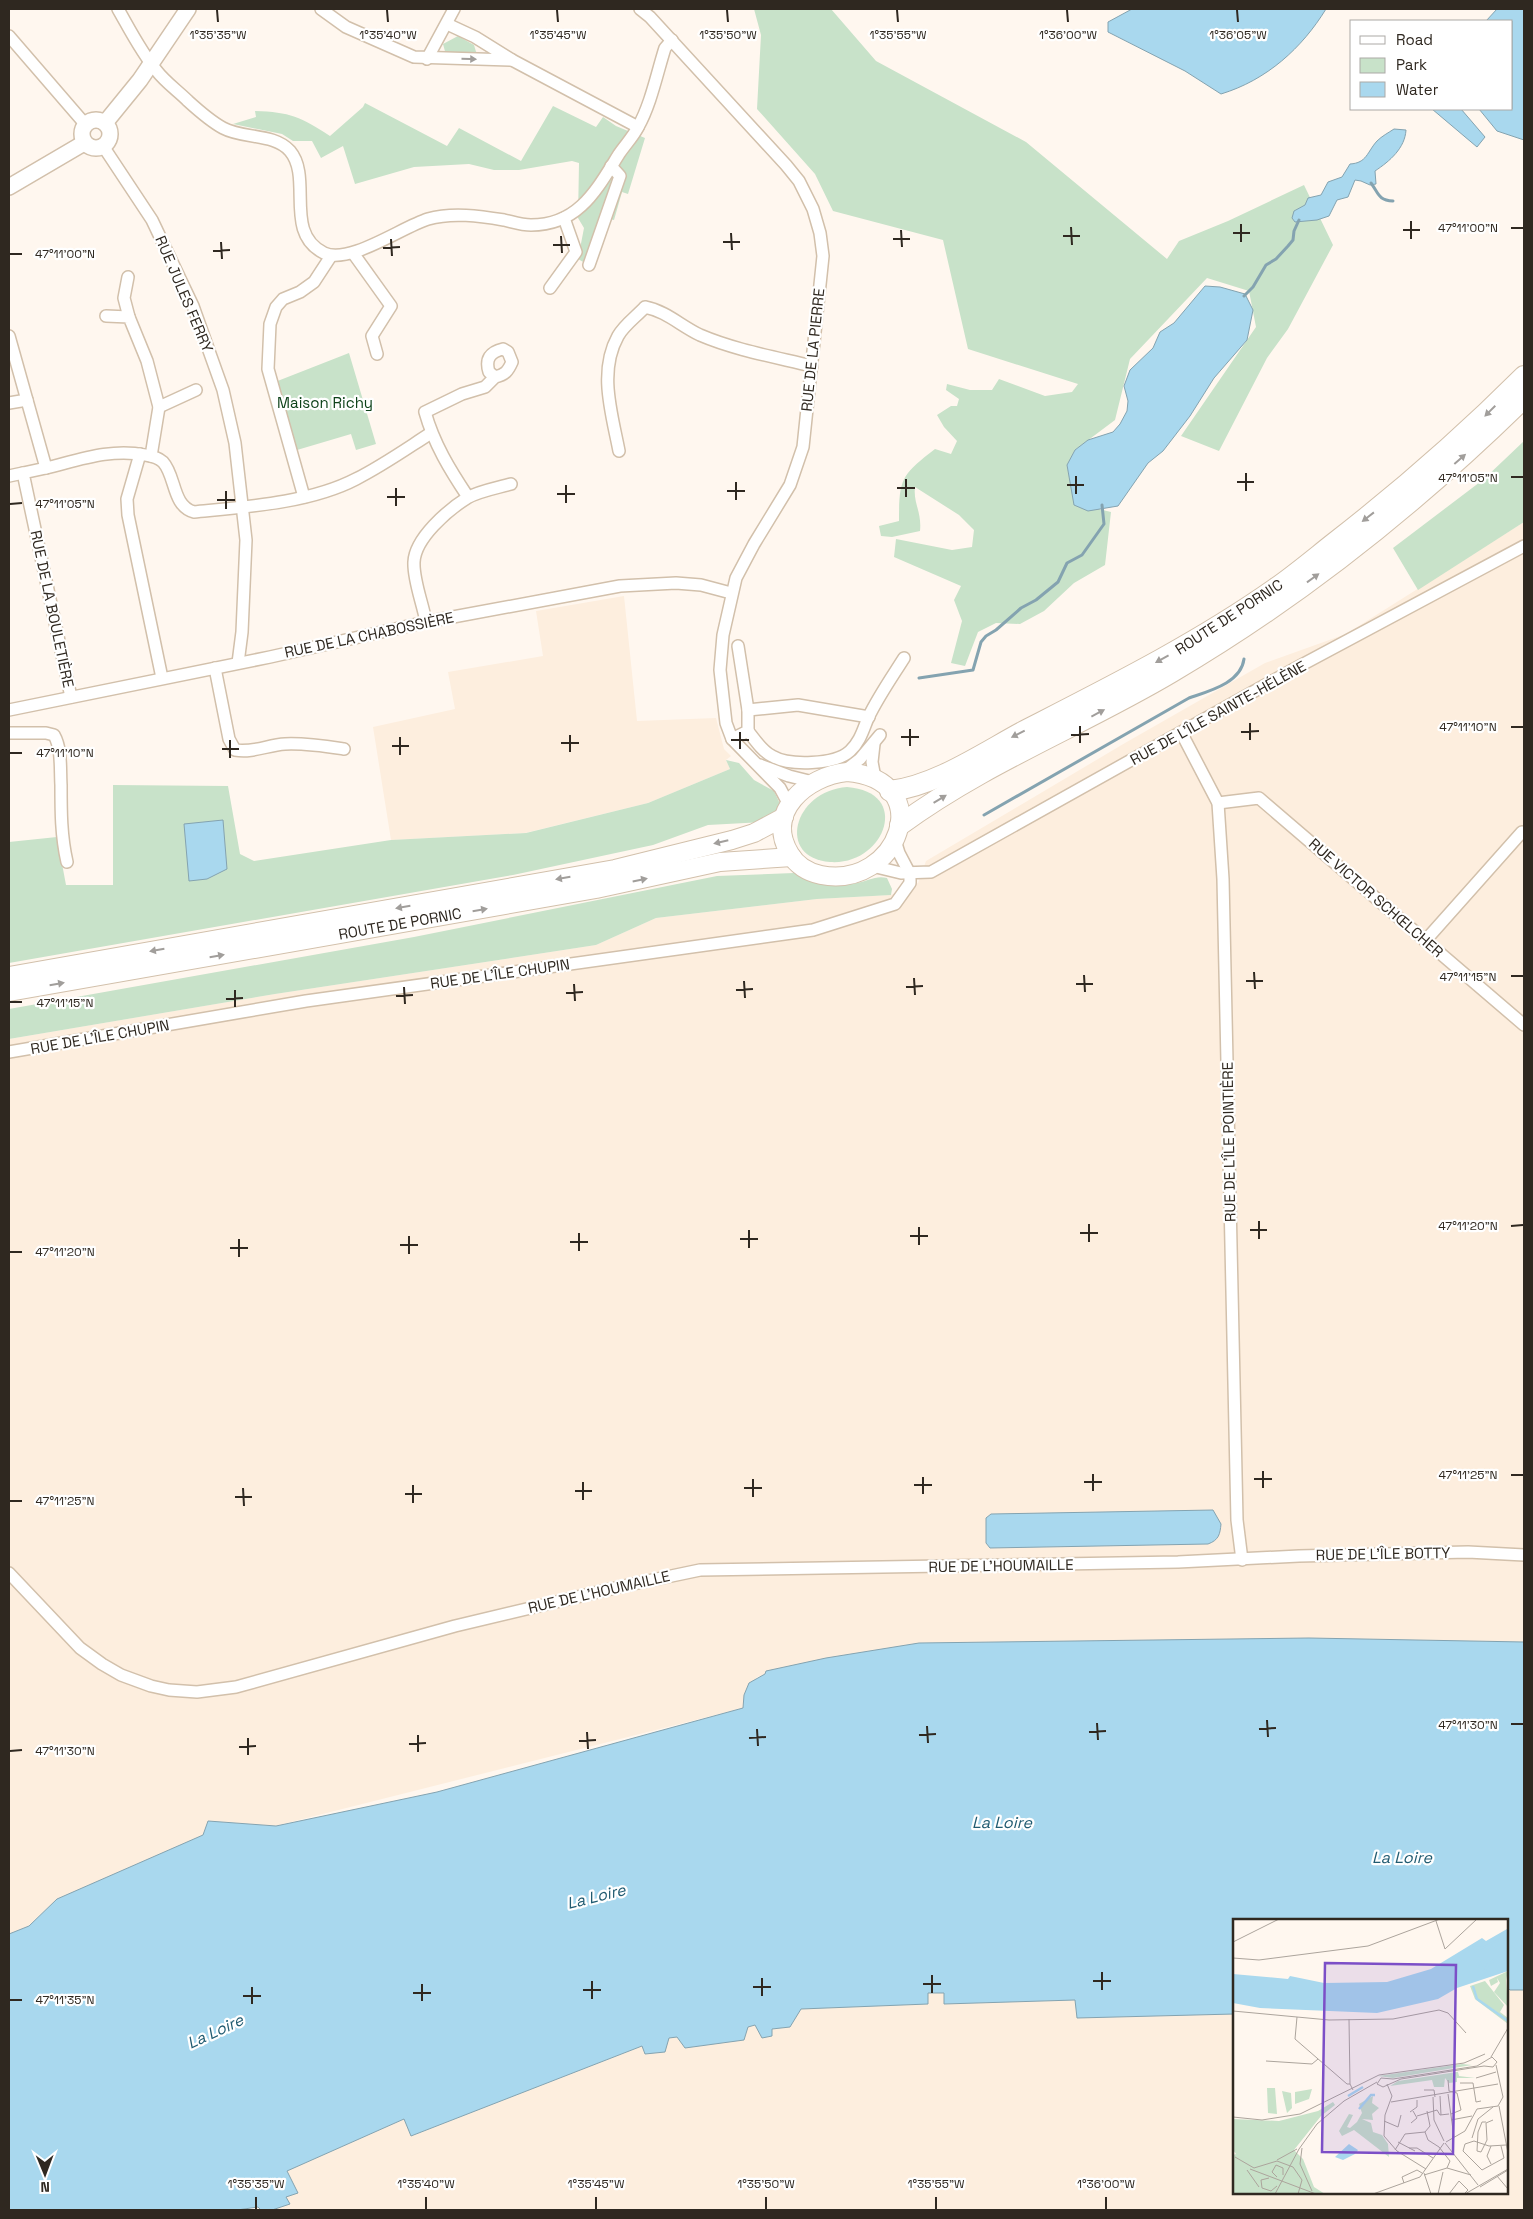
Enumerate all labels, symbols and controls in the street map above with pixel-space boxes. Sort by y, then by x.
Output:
legend [1350,20,1513,110]
text: 1°35'35"W [189,27,247,43]
text: 1°35'40"W [359,27,417,43]
text: 1°35'45"W [530,27,587,43]
text: 1°35'50"W [699,27,757,43]
text: 1°35'55"W [869,27,927,43]
text: 1°36'00"W [1039,27,1098,43]
text: 1°36'05"W [1209,27,1267,43]
text: Road [1396,30,1433,49]
one-way arrow [461,55,477,63]
text: Park [1396,55,1427,74]
text: Water [1396,80,1439,99]
text: 47°11'00"N [1438,220,1498,236]
street label: RUE JULES FERRY [151,233,218,355]
text: 47°11'00"N [35,246,95,262]
street label: RUE DE LA PIERRE [797,287,828,413]
park label: Maison Richy [277,393,373,412]
one-way arrow [1484,404,1496,416]
one-way arrow [1453,453,1466,464]
text: 47°11'05"N [1438,470,1498,486]
text: 47°11'05"N [35,496,95,512]
one-way arrow [1361,512,1374,523]
street label: RUE DE LA BOULETIÈRE [26,528,78,689]
one-way arrow [1306,573,1320,583]
street label: ROUTE DE PORNIC [1171,575,1286,658]
street label: RUE DE LA CHABOSSIÈRE [283,607,455,662]
one-way arrow [1155,655,1169,663]
street label: RUE DE L'ÎLE SAINTE-HÉLÈNE [1127,656,1309,769]
one-way arrow [1091,709,1106,717]
text: 47°11'10"N [1439,719,1497,735]
one-way arrow [1011,730,1025,738]
text: 47°11'10"N [36,745,94,761]
one-way arrow [934,794,947,803]
street label: RUE VICTOR SCHŒLCHER [1305,834,1448,961]
one-way arrow [714,838,729,846]
one-way arrow [555,875,571,883]
one-way arrow [633,876,648,884]
street label: ROUTE DE PORNIC [337,903,463,944]
one-way arrow [395,903,411,911]
one-way arrow [473,905,489,913]
one-way arrow [148,947,164,955]
one-way arrow [209,952,225,960]
street label: RUE DE L'ÎLE CHUPIN [429,954,571,993]
text: 47°11'15"N [1440,969,1496,985]
one-way arrow [49,979,65,987]
text: 47°11'15"N [37,995,93,1011]
street label: RUE DE L'ÎLE CHUPIN [29,1015,171,1058]
street label: RUE DE L'ÎLE POINTIÈRE [1218,1062,1239,1222]
text: 47°11'20"N [1438,1218,1498,1234]
text: 47°11'20"N [35,1244,95,1260]
text: 47°11'25"N [1439,1467,1498,1483]
text: 47°11'25"N [36,1493,95,1509]
street label: RUE DE L'ÎLE BOTTY [1315,1543,1451,1564]
street label: RUE DE L'HOUMAILLE [928,1555,1074,1576]
street label: RUE DE L'HOUMAILLE [526,1566,672,1617]
text: 47°11'30"N [1438,1717,1498,1733]
text: 47°11'30"N [35,1743,95,1759]
water label: La Loire [972,1812,1032,1833]
water label: La Loire [1372,1847,1432,1868]
water label: La Loire [565,1879,628,1914]
inset map [1233,1919,1508,2194]
text: 47°11'35"N [35,1992,95,2008]
water label: La Loire [184,2009,247,2054]
north arrow [20,2149,70,2199]
text: 1°35'35"W [227,2176,285,2192]
text: 1°35'40"W [397,2176,455,2192]
text: 1°35'45"W [568,2176,625,2192]
text: 1°35'50"W [737,2176,795,2192]
text: 1°35'55"W [907,2176,965,2192]
text: 1°36'00"W [1077,2176,1136,2192]
text: N [40,2178,50,2196]

